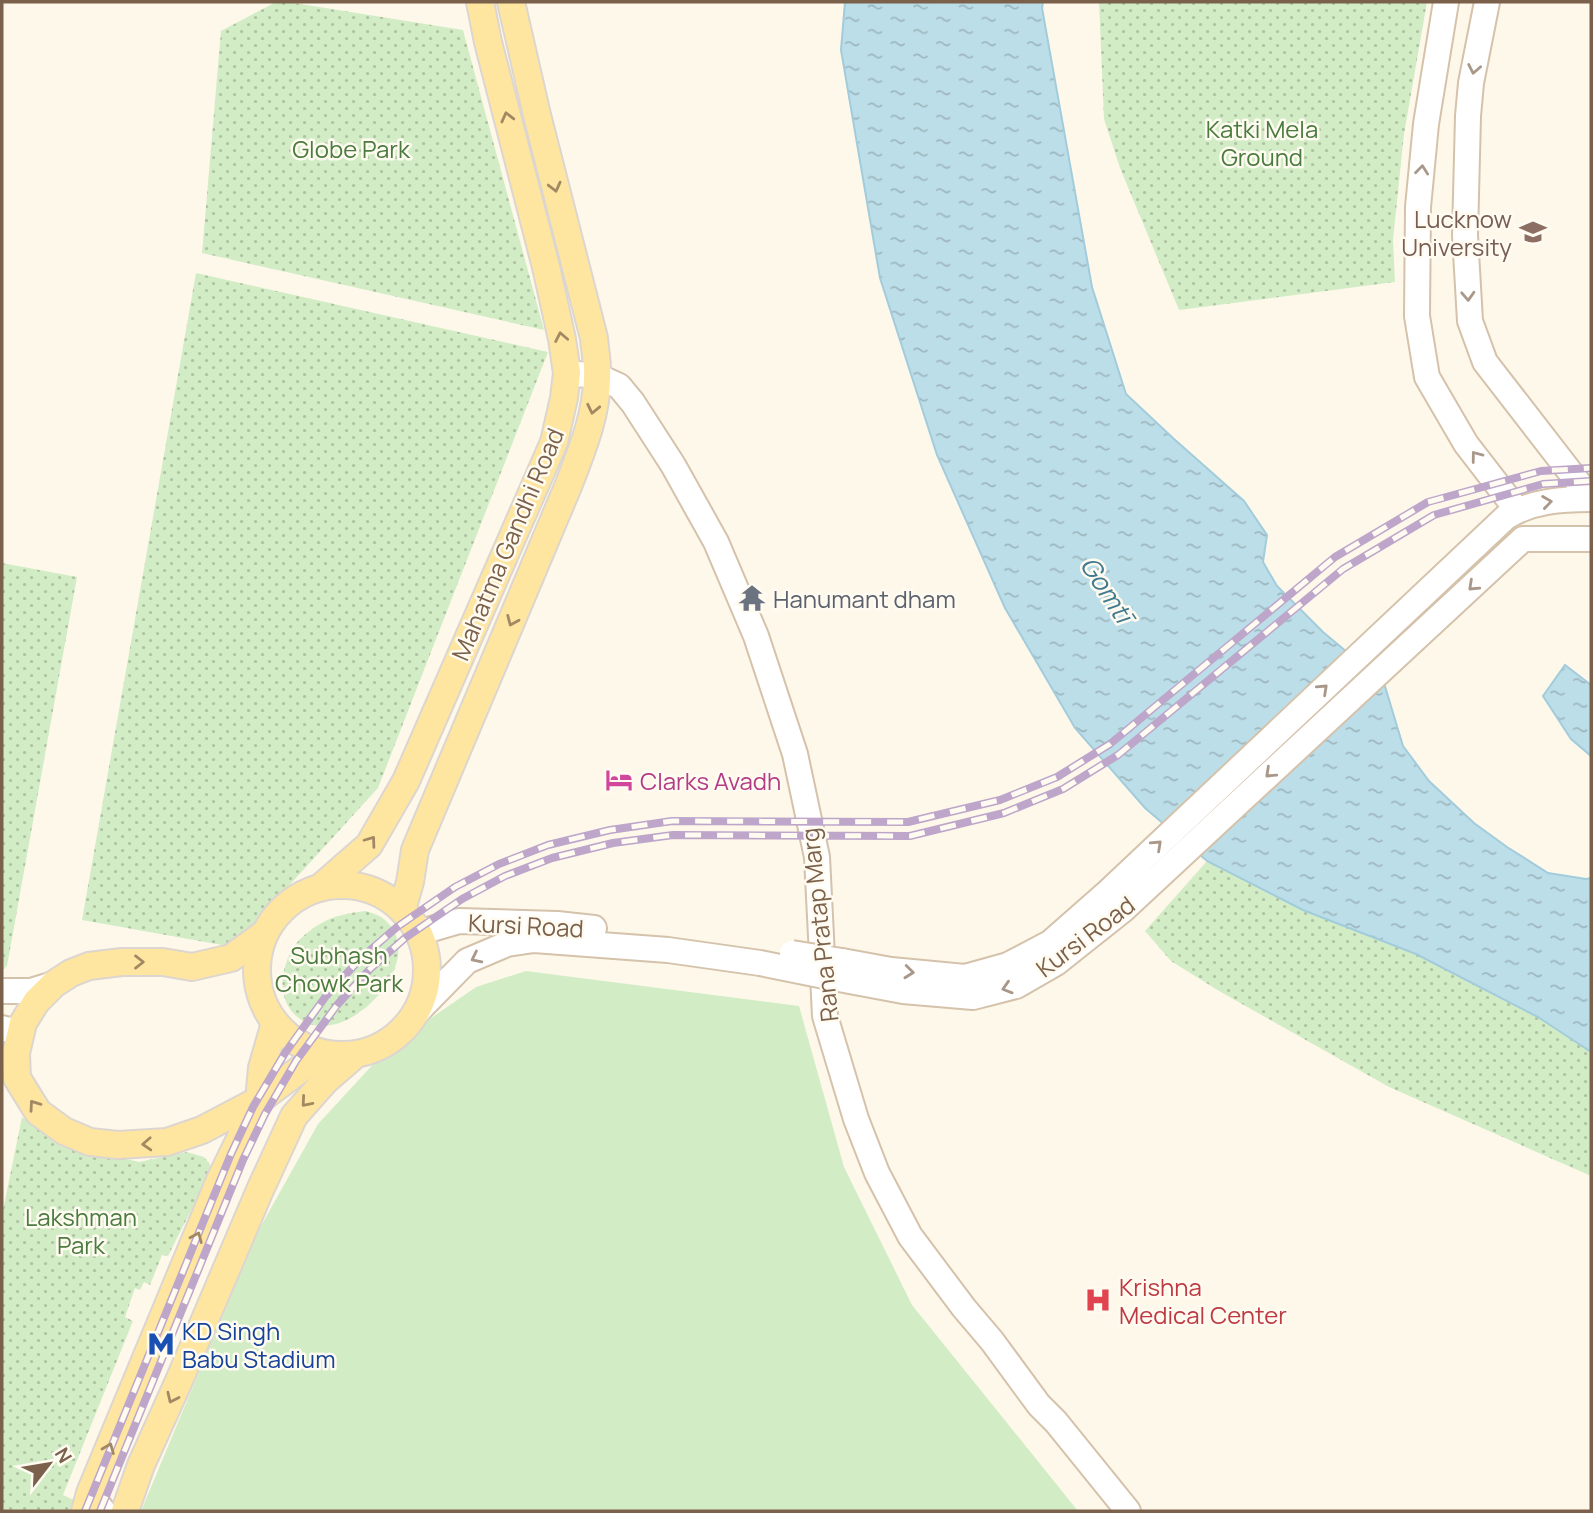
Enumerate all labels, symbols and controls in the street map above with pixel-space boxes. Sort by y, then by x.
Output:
one-way arrow [1467,63,1482,75]
one-way arrow [501,111,515,123]
park label: Katki Mela Ground [1206,112,1318,173]
park label: Globe Park [292,132,411,165]
one-way arrow [1414,164,1429,176]
one-way arrow [547,181,561,193]
place label: Lucknow University [1401,202,1512,263]
school or university icon: Lucknow University [1518,217,1548,247]
one-way arrow [1461,291,1476,302]
one-way arrow [555,331,570,343]
one-way arrow [586,403,601,415]
street label: Mahatma Gandhi Road [443,423,571,665]
one-way arrow [1471,451,1484,464]
one-way arrow [1541,495,1553,510]
water label: Gomtī [1072,549,1144,633]
one-way arrow [1468,577,1481,590]
place label: Hanumant dham [773,582,956,615]
temple icon: Hanumant dham [737,583,767,613]
one-way arrow [506,615,520,627]
one-way arrow [1315,685,1328,698]
place label: Clarks Avadh [640,764,781,797]
hotel icon: Clarks Avadh [604,765,634,795]
one-way arrow [1265,765,1278,778]
street label: Rana Pratap Marg [792,826,846,1024]
one-way arrow [363,836,375,849]
one-way arrow [1149,841,1162,854]
street label: Kursi Road [1029,888,1141,984]
street label: Kursi Road [467,905,585,945]
park label: Subhash Chowk Park [275,938,404,999]
one-way arrow [471,950,483,964]
one-way arrow [134,954,144,970]
one-way arrow [904,964,915,979]
one-way arrow [1001,979,1013,994]
one-way arrow [302,1094,314,1107]
one-way arrow [30,1100,43,1113]
one-way arrow [141,1136,152,1151]
park label: Lakshman Park [25,1200,137,1261]
one-way arrow [188,1232,202,1244]
place label: Krishna Medical Center [1119,1270,1287,1331]
hospital icon: Krishna Medical Center [1083,1285,1113,1315]
place label: KD Singh Babu Stadium [182,1314,335,1375]
metro station icon: KD Singh Babu Stadium [146,1329,176,1359]
one-way arrow [166,1390,180,1403]
north arrow [14,1429,84,1499]
one-way arrow [101,1442,115,1454]
text: N [49,1443,78,1468]

